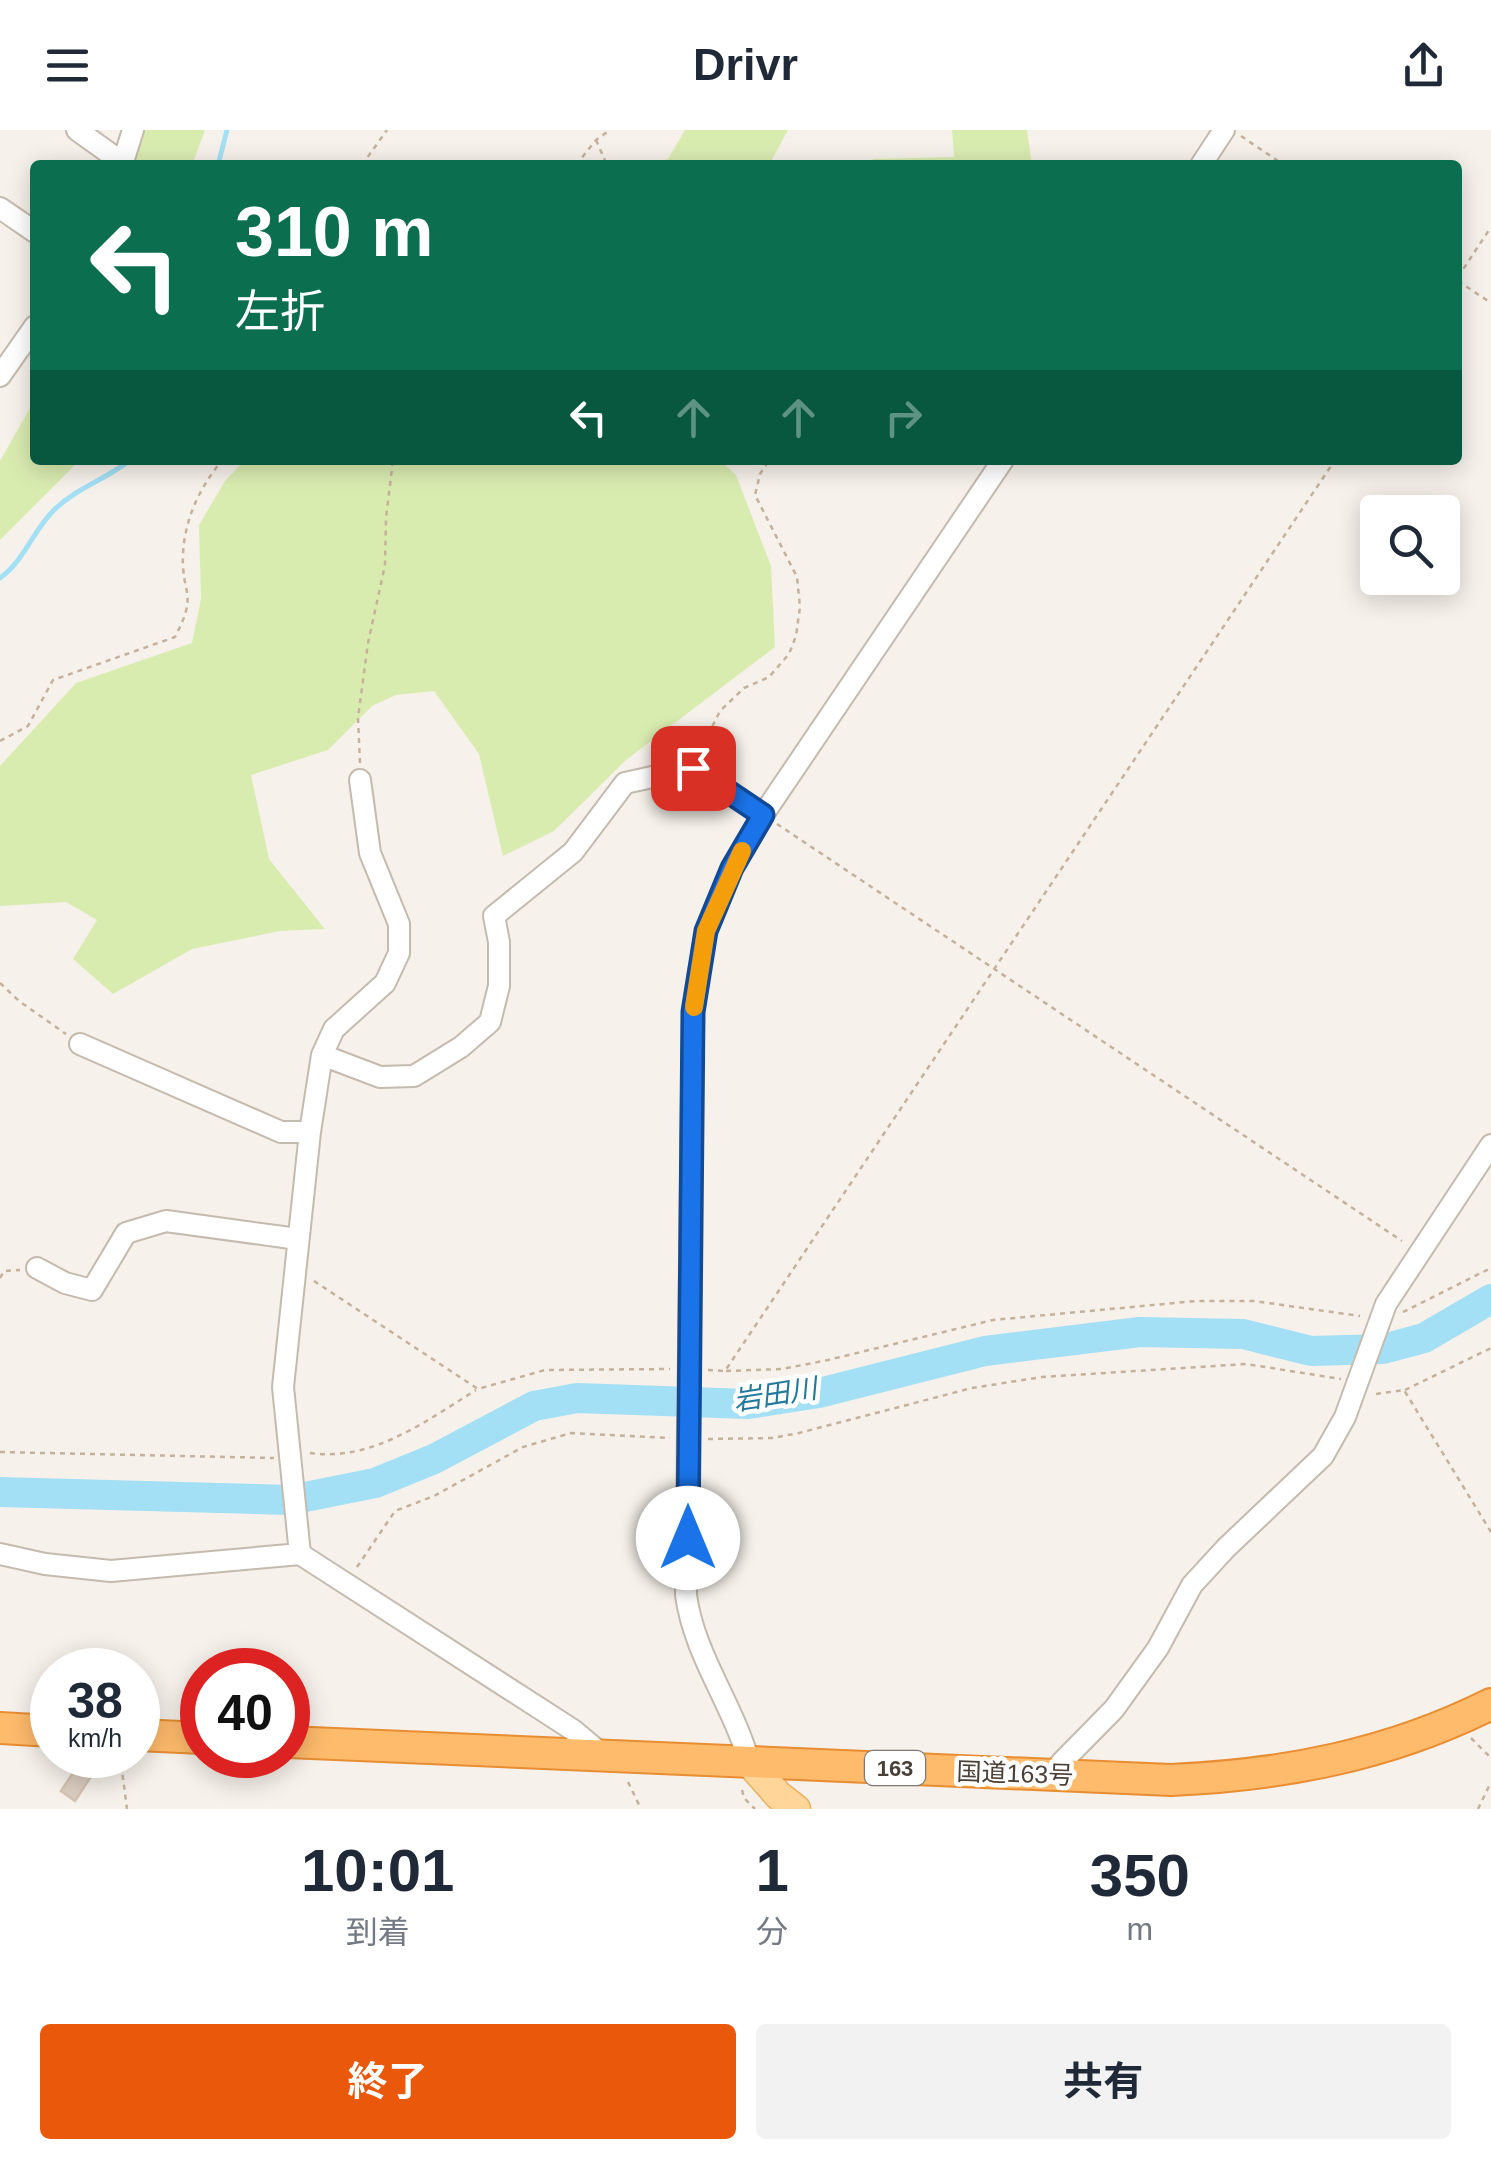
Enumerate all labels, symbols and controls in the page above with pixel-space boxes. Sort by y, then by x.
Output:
icon: menu [40,38,95,93]
icon: share [1396,38,1451,93]
text: Drivr [693,39,798,90]
text: 310 m [235,193,433,271]
icon: left [70,200,200,330]
text: 左折 [235,286,325,337]
icon: left [561,390,616,445]
icon: ahead [666,390,721,445]
icon: ahead [771,390,826,445]
icon: right [876,390,931,445]
map controls [1360,495,1460,595]
button: search [1360,495,1460,595]
pin [651,726,736,811]
icon: arrive [666,741,721,796]
water label: 岩田川 [731,1372,822,1416]
position arrow [636,1486,740,1590]
speed limit sign: 40 [180,1648,310,1778]
text: 38 [67,1673,123,1729]
text: km/h [68,1724,122,1752]
road number: 163 [865,1751,925,1785]
street label: 国道163号 [956,1757,1074,1789]
text: 10:01 [301,1837,454,1904]
text: 1 [755,1837,789,1904]
text: 350 [1090,1842,1190,1909]
text: m [1127,1911,1153,1947]
text: 到着 [346,1914,410,1950]
text: 分 [756,1914,788,1950]
button: 終了 [40,2024,736,2139]
button: 共有 [756,2024,1451,2139]

